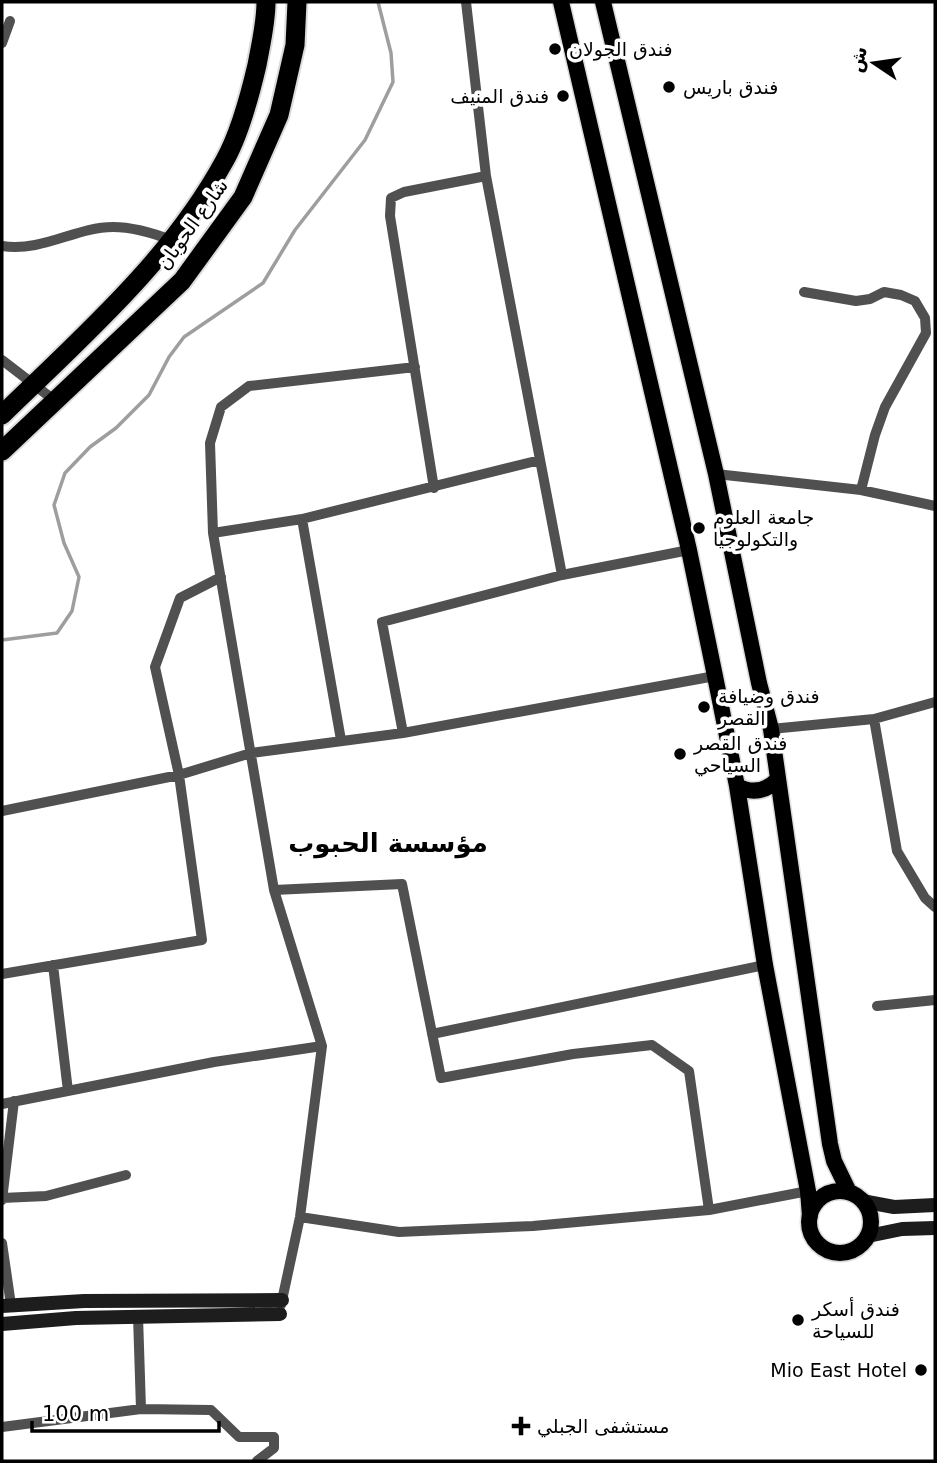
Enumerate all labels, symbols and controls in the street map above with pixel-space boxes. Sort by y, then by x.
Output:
north arrow [839,28,909,98]
place label: فندق الجولان [569,38,673,61]
marker: فندق الجولان [547,41,563,57]
text: ش [844,44,872,75]
place label: فندق باريس [683,76,778,99]
marker: فندق باريس [661,79,677,95]
place label: فندق المنيف [450,85,549,107]
marker: فندق المنيف [555,88,571,104]
street label: شارع الحوبان [152,174,233,274]
place label: جامعة العلوم والتكولوجيا [713,506,814,551]
marker: جامعة العلوم والتكولوجيا [691,520,707,536]
place label: فندق وضيافة القصر [717,685,820,730]
marker: فندق وضيافة القصر [696,699,712,715]
place label: فندق القصر السياحي [693,732,787,777]
marker: فندق القصر السياحي [672,746,688,762]
district label: مؤسسة الحبوب [288,828,488,859]
place label: فندق أسكر للسياحة [811,1297,900,1342]
marker: فندق أسكر للسياحة [790,1312,806,1328]
place label: Mio East Hotel [770,1359,907,1381]
marker: Mio East Hotel [913,1362,929,1378]
scale bar [32,1390,219,1434]
text: 100 m [42,1402,109,1426]
place label: مستشفى الجبلي [537,1415,670,1438]
marker: مستشفى الجبلي [511,1416,531,1436]

